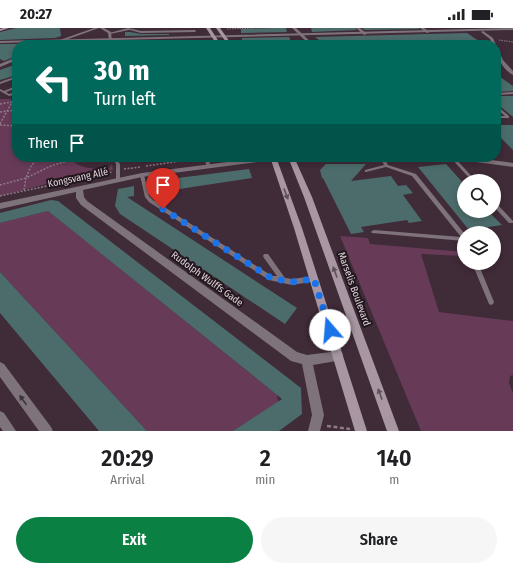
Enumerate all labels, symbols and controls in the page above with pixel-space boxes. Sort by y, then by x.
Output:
text: 20:27 [20,5,52,23]
text: 30 m [94,54,150,87]
icon: left [28,56,80,108]
text: Turn left [94,88,156,110]
icon: arrive [66,132,88,154]
text: Then [28,134,58,152]
street label: Kongsvang Allé [47,166,109,190]
pin [146,168,180,209]
icon: arrive [152,174,174,196]
map controls [457,174,501,270]
button: search [457,174,501,218]
one-way arrow [283,189,289,201]
button: layers [457,226,501,270]
street label: Rudolph Wulffs Gade [169,249,245,309]
street label: Marselis Boulevard [335,250,373,328]
one-way arrow [332,266,338,278]
position arrow [309,309,351,351]
one-way arrow [377,388,383,400]
one-way arrow [19,394,28,405]
text: 20:29 [101,444,154,472]
text: 2 [260,444,271,472]
text: 140 [377,444,412,472]
text: Arrival [110,472,145,487]
text: min [255,472,275,487]
text: m [389,472,399,487]
button: Exit [16,517,253,563]
button: Share [261,517,497,563]

